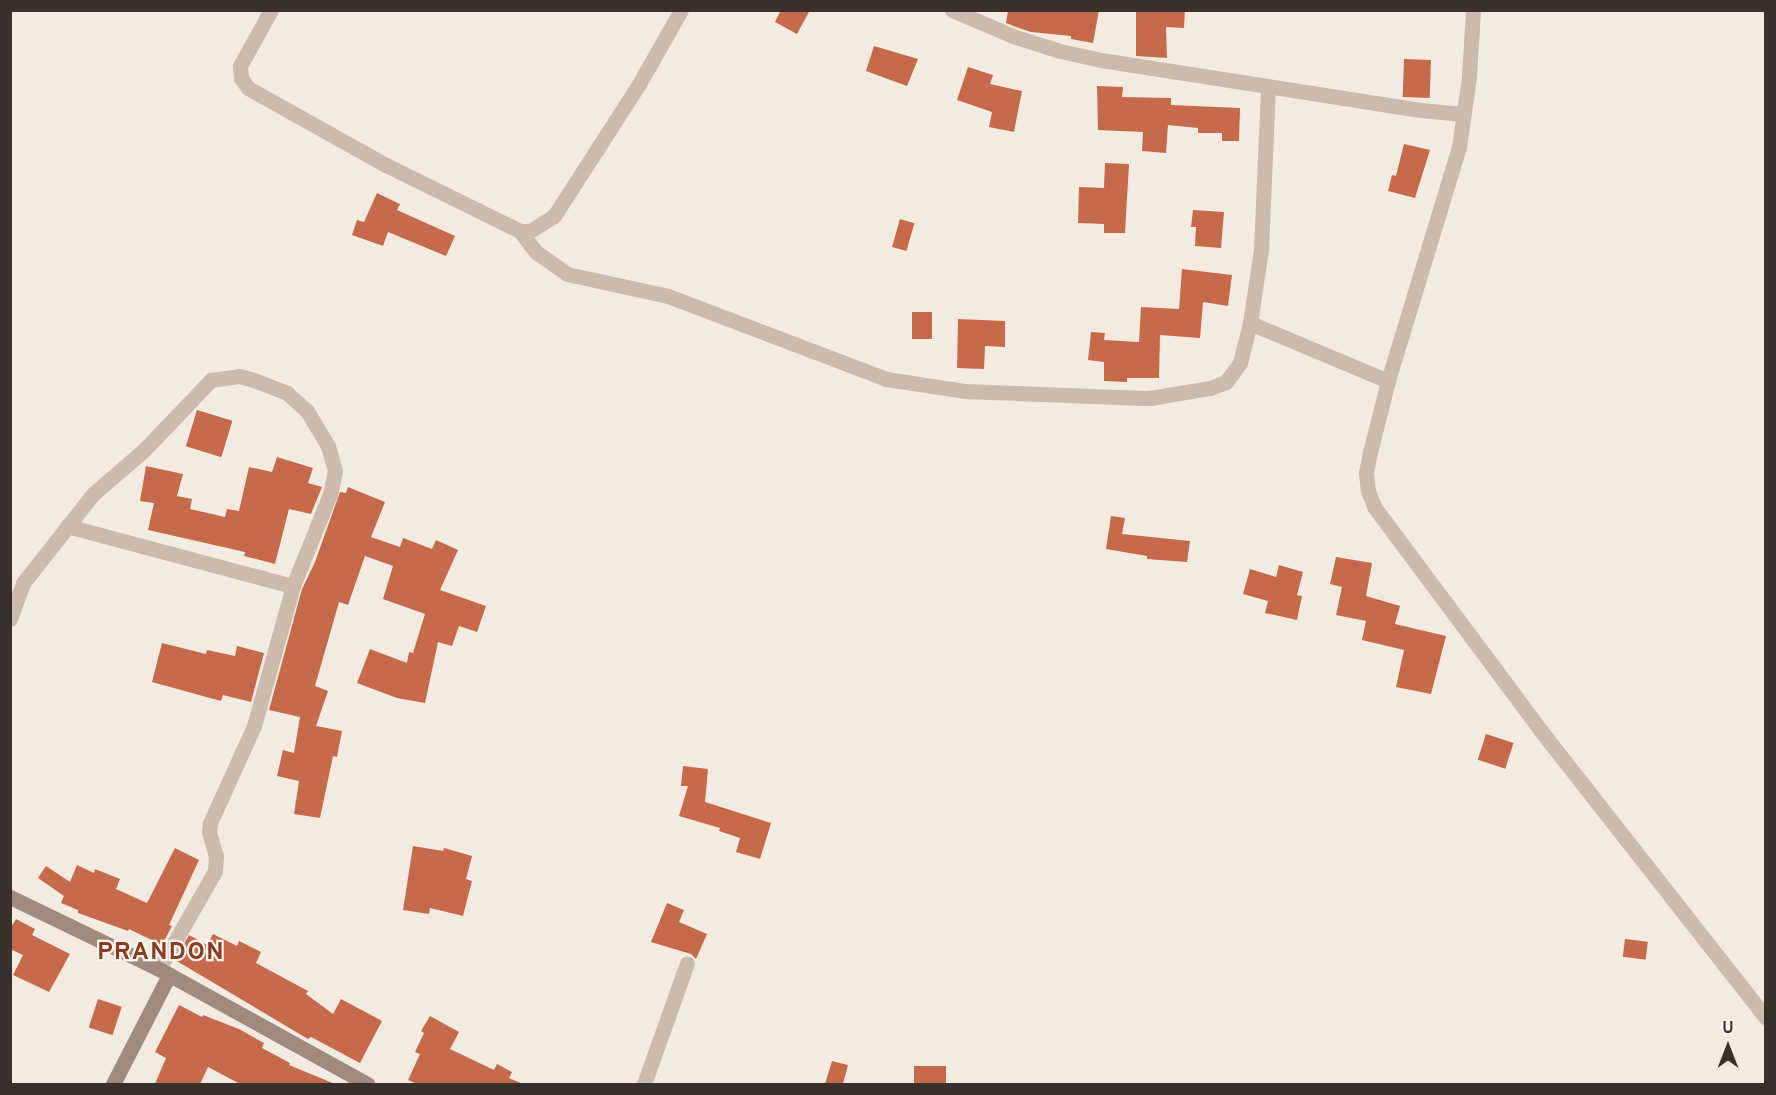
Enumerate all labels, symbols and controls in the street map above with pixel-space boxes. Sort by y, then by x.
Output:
district label: PRANDON [97,940,225,968]
north arrow [1698,1017,1758,1077]
text: U [1722,1019,1734,1039]

